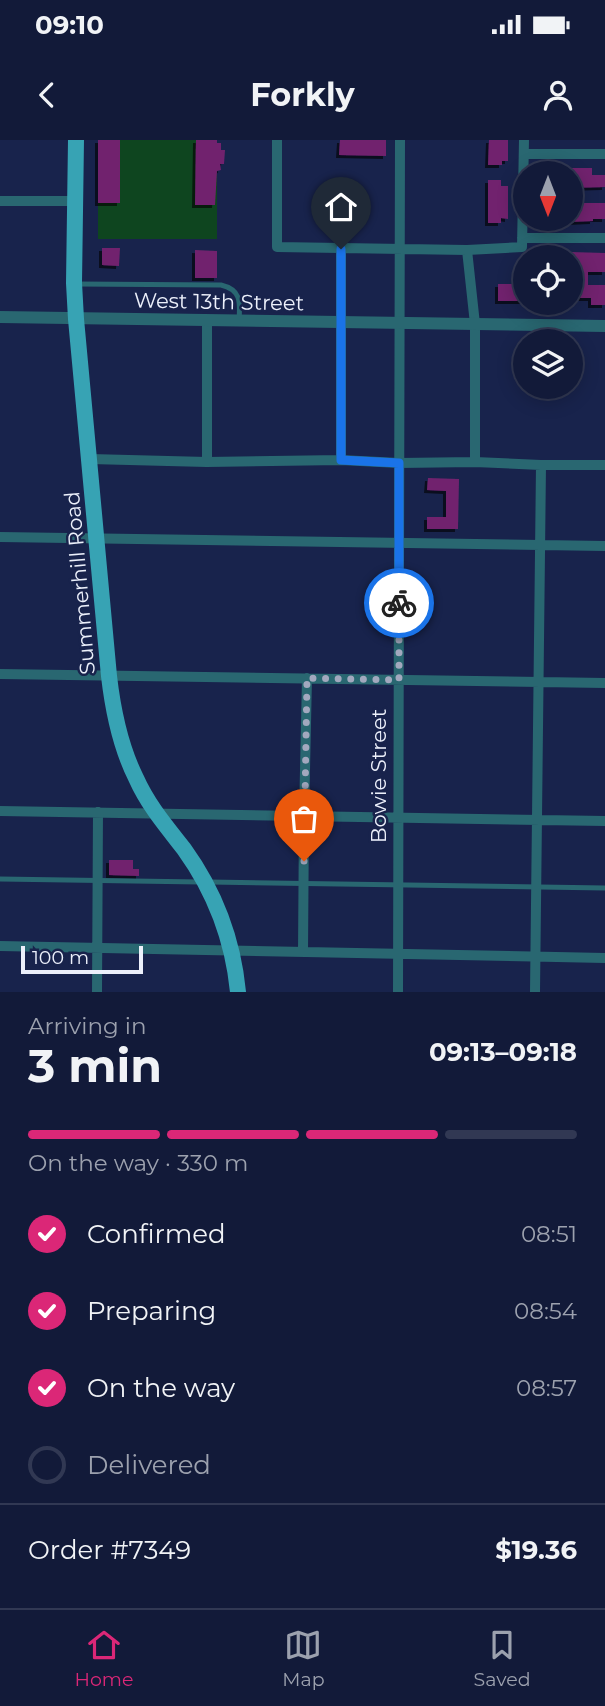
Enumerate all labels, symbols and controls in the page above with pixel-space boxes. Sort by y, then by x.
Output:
text: 09:10 [35,9,104,41]
text: Forkly [250,75,355,114]
icon: back [28,76,66,114]
icon: person [539,76,577,114]
north arrow [513,161,583,231]
map controls [513,161,583,399]
pin [311,177,371,249]
icon: home [322,188,360,226]
button: locate [513,245,583,315]
street label: West 13th Street [134,288,304,315]
button: layers [513,329,583,399]
street label: Summerhill Road [59,490,100,676]
courier [364,568,434,638]
icon: bike [380,584,418,622]
street label: Bowie Street [366,709,391,843]
pin [274,789,334,861]
icon: bag [285,800,323,838]
scale bar [21,943,144,975]
text: 100 m [32,946,89,969]
text: Arriving in [28,1012,147,1040]
text: 09:13–09:18 [429,1036,577,1068]
text: 3 min [28,1037,162,1094]
text: On the way · 330 m [28,1149,248,1177]
icon: check [28,1215,66,1253]
text: Confirmed [87,1218,226,1250]
text: 08:51 [521,1220,577,1248]
icon: check [28,1292,66,1330]
text: Preparing [87,1295,216,1327]
text: 08:54 [514,1297,577,1325]
icon: check [28,1369,66,1407]
text: On the way [87,1372,235,1404]
text: 08:57 [516,1374,577,1402]
text: Delivered [87,1449,211,1481]
text: Order #7349 [28,1534,191,1566]
text: $19.36 [495,1534,577,1566]
tab: Home [74,1626,133,1691]
tab: Map [282,1626,325,1691]
tab: Saved [473,1626,531,1691]

